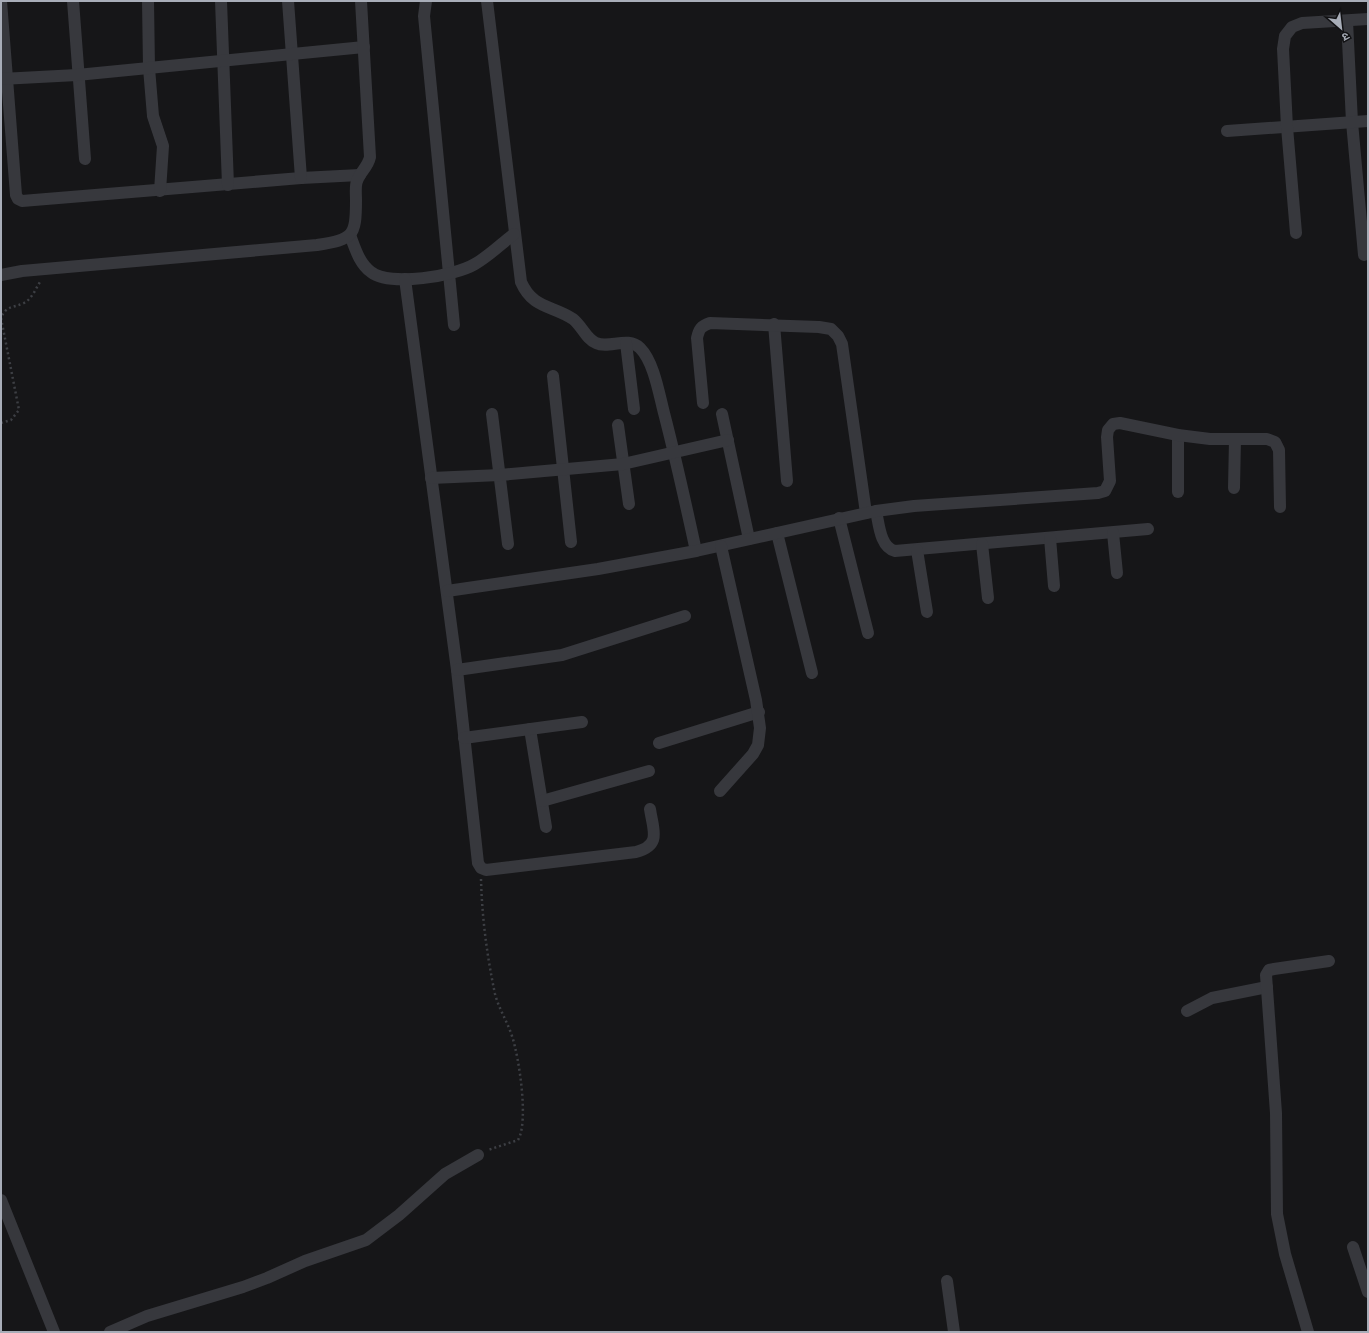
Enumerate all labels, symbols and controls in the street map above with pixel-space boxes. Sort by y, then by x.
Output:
north arrow [1321,8,1361,48]
text: उ [1339,29,1351,44]

